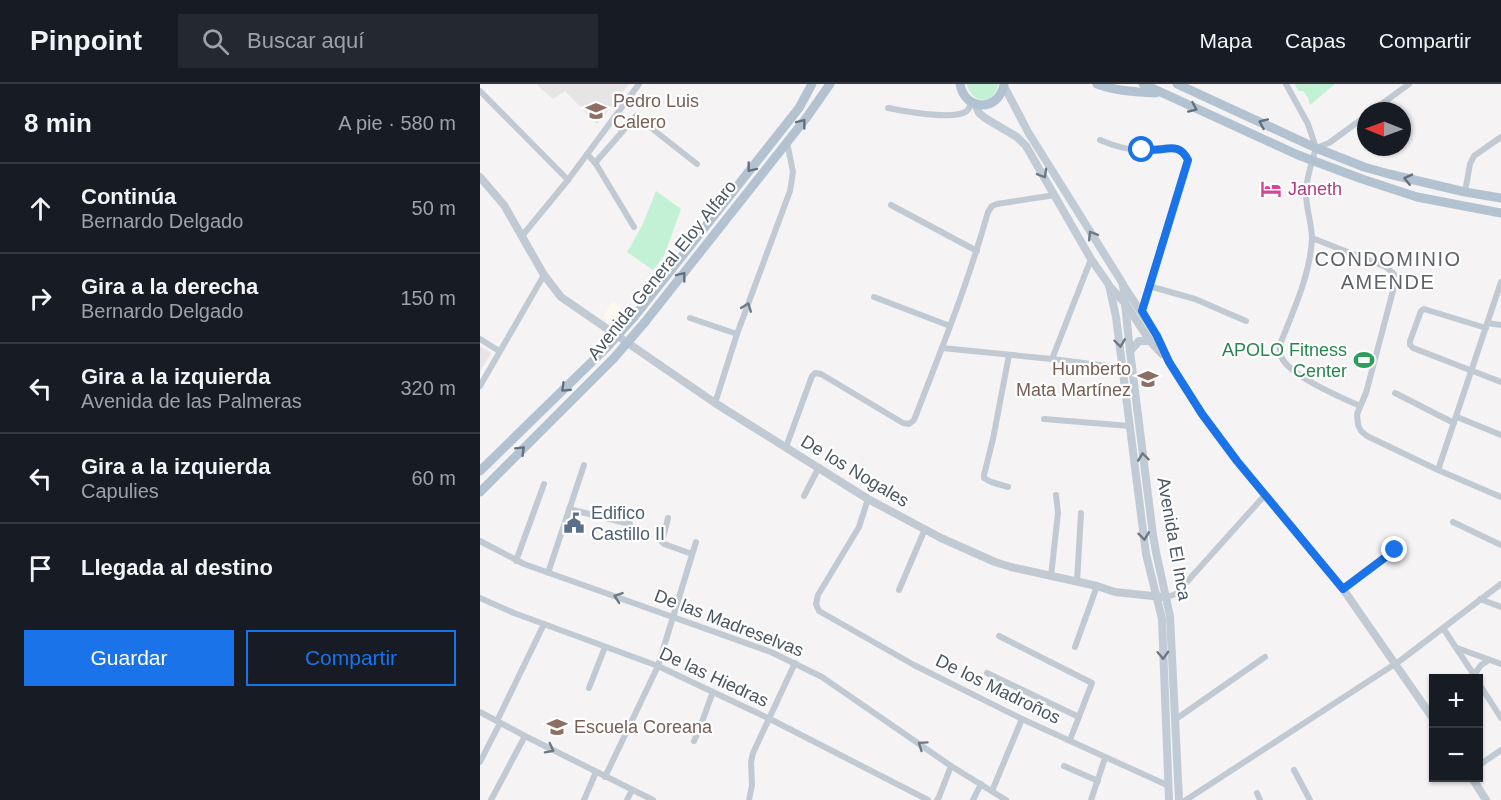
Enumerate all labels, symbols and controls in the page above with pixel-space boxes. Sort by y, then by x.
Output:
search box [178,14,598,68]
text: Pinpoint [30,25,142,56]
icon: search [199,25,232,58]
text: Buscar aquí [247,28,364,53]
text: Mapa [1200,29,1252,52]
text: Capas [1285,29,1346,52]
text: Compartir [1379,29,1471,52]
place label: Pedro Luis Calero [613,91,699,132]
school or university icon: Pedro Luis Calero [584,99,608,123]
one-way arrow [1187,100,1198,112]
north arrow [1357,102,1411,156]
text: 8 min [24,108,92,138]
text: A pie · 580 m [338,112,456,134]
one-way arrow [795,119,806,130]
one-way arrow [1259,119,1270,131]
route start [1128,136,1154,162]
one-way arrow [747,162,758,173]
one-way arrow [1035,168,1047,178]
one-way arrow [1403,173,1413,186]
street label: Avenida General Eloy Alfaro [583,176,741,364]
hotel icon: Janeth [1259,177,1283,201]
place label: Janeth [1288,179,1342,199]
text: Continúa [81,184,176,209]
icon: ahead [24,192,57,225]
text: 50 m [412,197,456,219]
text: Bernardo Delgado [81,210,243,232]
one-way arrow [1087,231,1099,241]
district label: CONDOMINIO AMENDE [1314,248,1462,293]
one-way arrow [674,272,685,283]
text: Gira a la derecha [81,274,258,299]
icon: right [24,282,57,315]
text: 150 m [400,287,456,309]
text: Bernardo Delgado [81,300,243,322]
one-way arrow [740,303,752,314]
one-way arrow [1113,338,1125,347]
place label: APOLO Fitness Center [1222,340,1347,381]
sports icon: APOLO Fitness Center [1352,348,1376,372]
place label: Humberto Mata Martínez [1016,359,1131,400]
text: Gira a la izquierda [81,364,271,389]
school or university icon: Humberto Mata Martínez [1136,367,1160,391]
icon: left [24,372,57,405]
text: 320 m [400,377,456,399]
one-way arrow [561,381,572,392]
text: Avenida de las Palmeras [81,390,302,412]
street label: De los Nogales [798,431,912,511]
one-way arrow [515,446,525,457]
one-way arrow [1138,452,1150,461]
text: Gira a la izquierda [81,454,271,479]
icon: left [24,462,57,495]
text: 60 m [412,467,456,489]
street label: Avenida El Inca [1153,476,1195,603]
text: Capulies [81,480,159,502]
place label: Edifico Castillo II [591,503,665,544]
public building icon: Edifico Castillo II [562,511,586,535]
one-way arrow [1137,532,1150,541]
route end [1381,536,1407,562]
icon: arrive [24,552,57,585]
text: Llegada al destino [81,555,273,580]
street label: De las Madreselvas [652,585,806,661]
one-way arrow [613,592,624,605]
button: Guardar [24,630,234,686]
button: Compartir [246,630,456,686]
street label: De las Hiedras [656,643,772,711]
street label: De los Madroños [932,650,1064,728]
one-way arrow [1157,651,1170,660]
map controls [1429,674,1483,782]
button: + [1429,674,1483,728]
school or university icon: Escuela Coreana [545,715,569,739]
place label: Escuela Coreana [574,717,713,737]
button: − [1429,728,1483,782]
one-way arrow [918,741,929,752]
one-way arrow [544,742,555,753]

